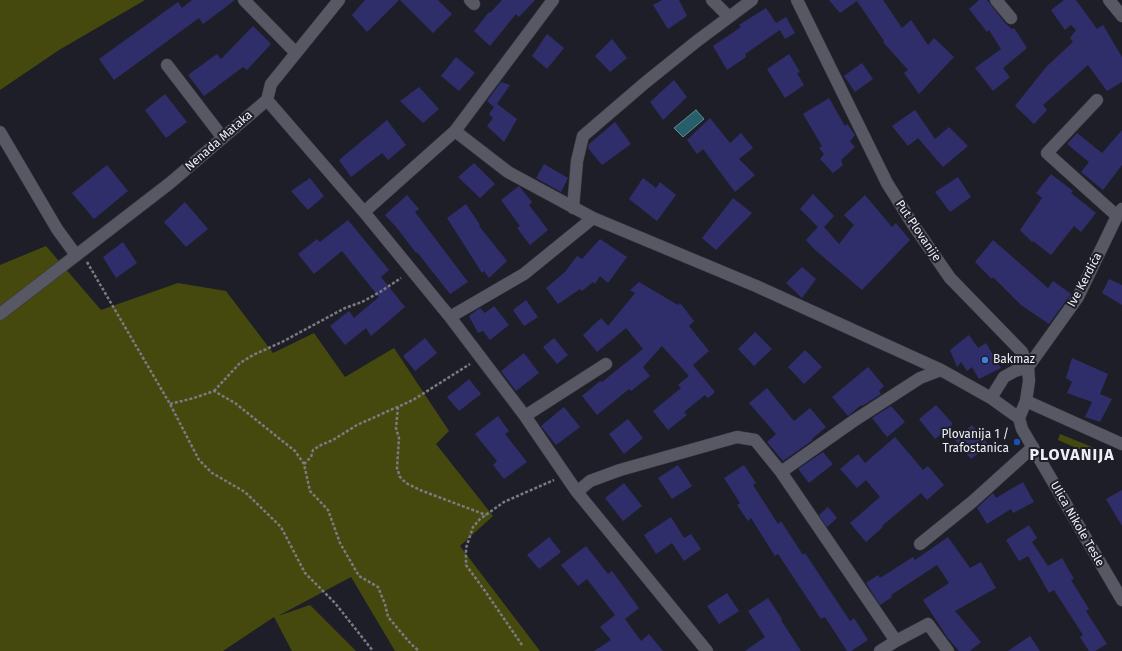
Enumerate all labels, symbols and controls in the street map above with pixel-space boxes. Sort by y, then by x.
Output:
street label: Nenada Mataka [182,108,256,174]
street label: Put Plovanije [892,198,944,264]
street label: Ive Kerdića [1065,250,1105,310]
place label: Bakmaz [993,353,1035,367]
marker: Bakmaz [980,355,990,365]
place label: Plovanija 1 / Trafostanica [941,428,1009,456]
marker: Plovanija 1 / Trafostanica [1012,437,1022,447]
district label: PLOVANIJA [1029,446,1115,466]
street label: Ulica Nikole Tesle [1047,479,1107,569]

